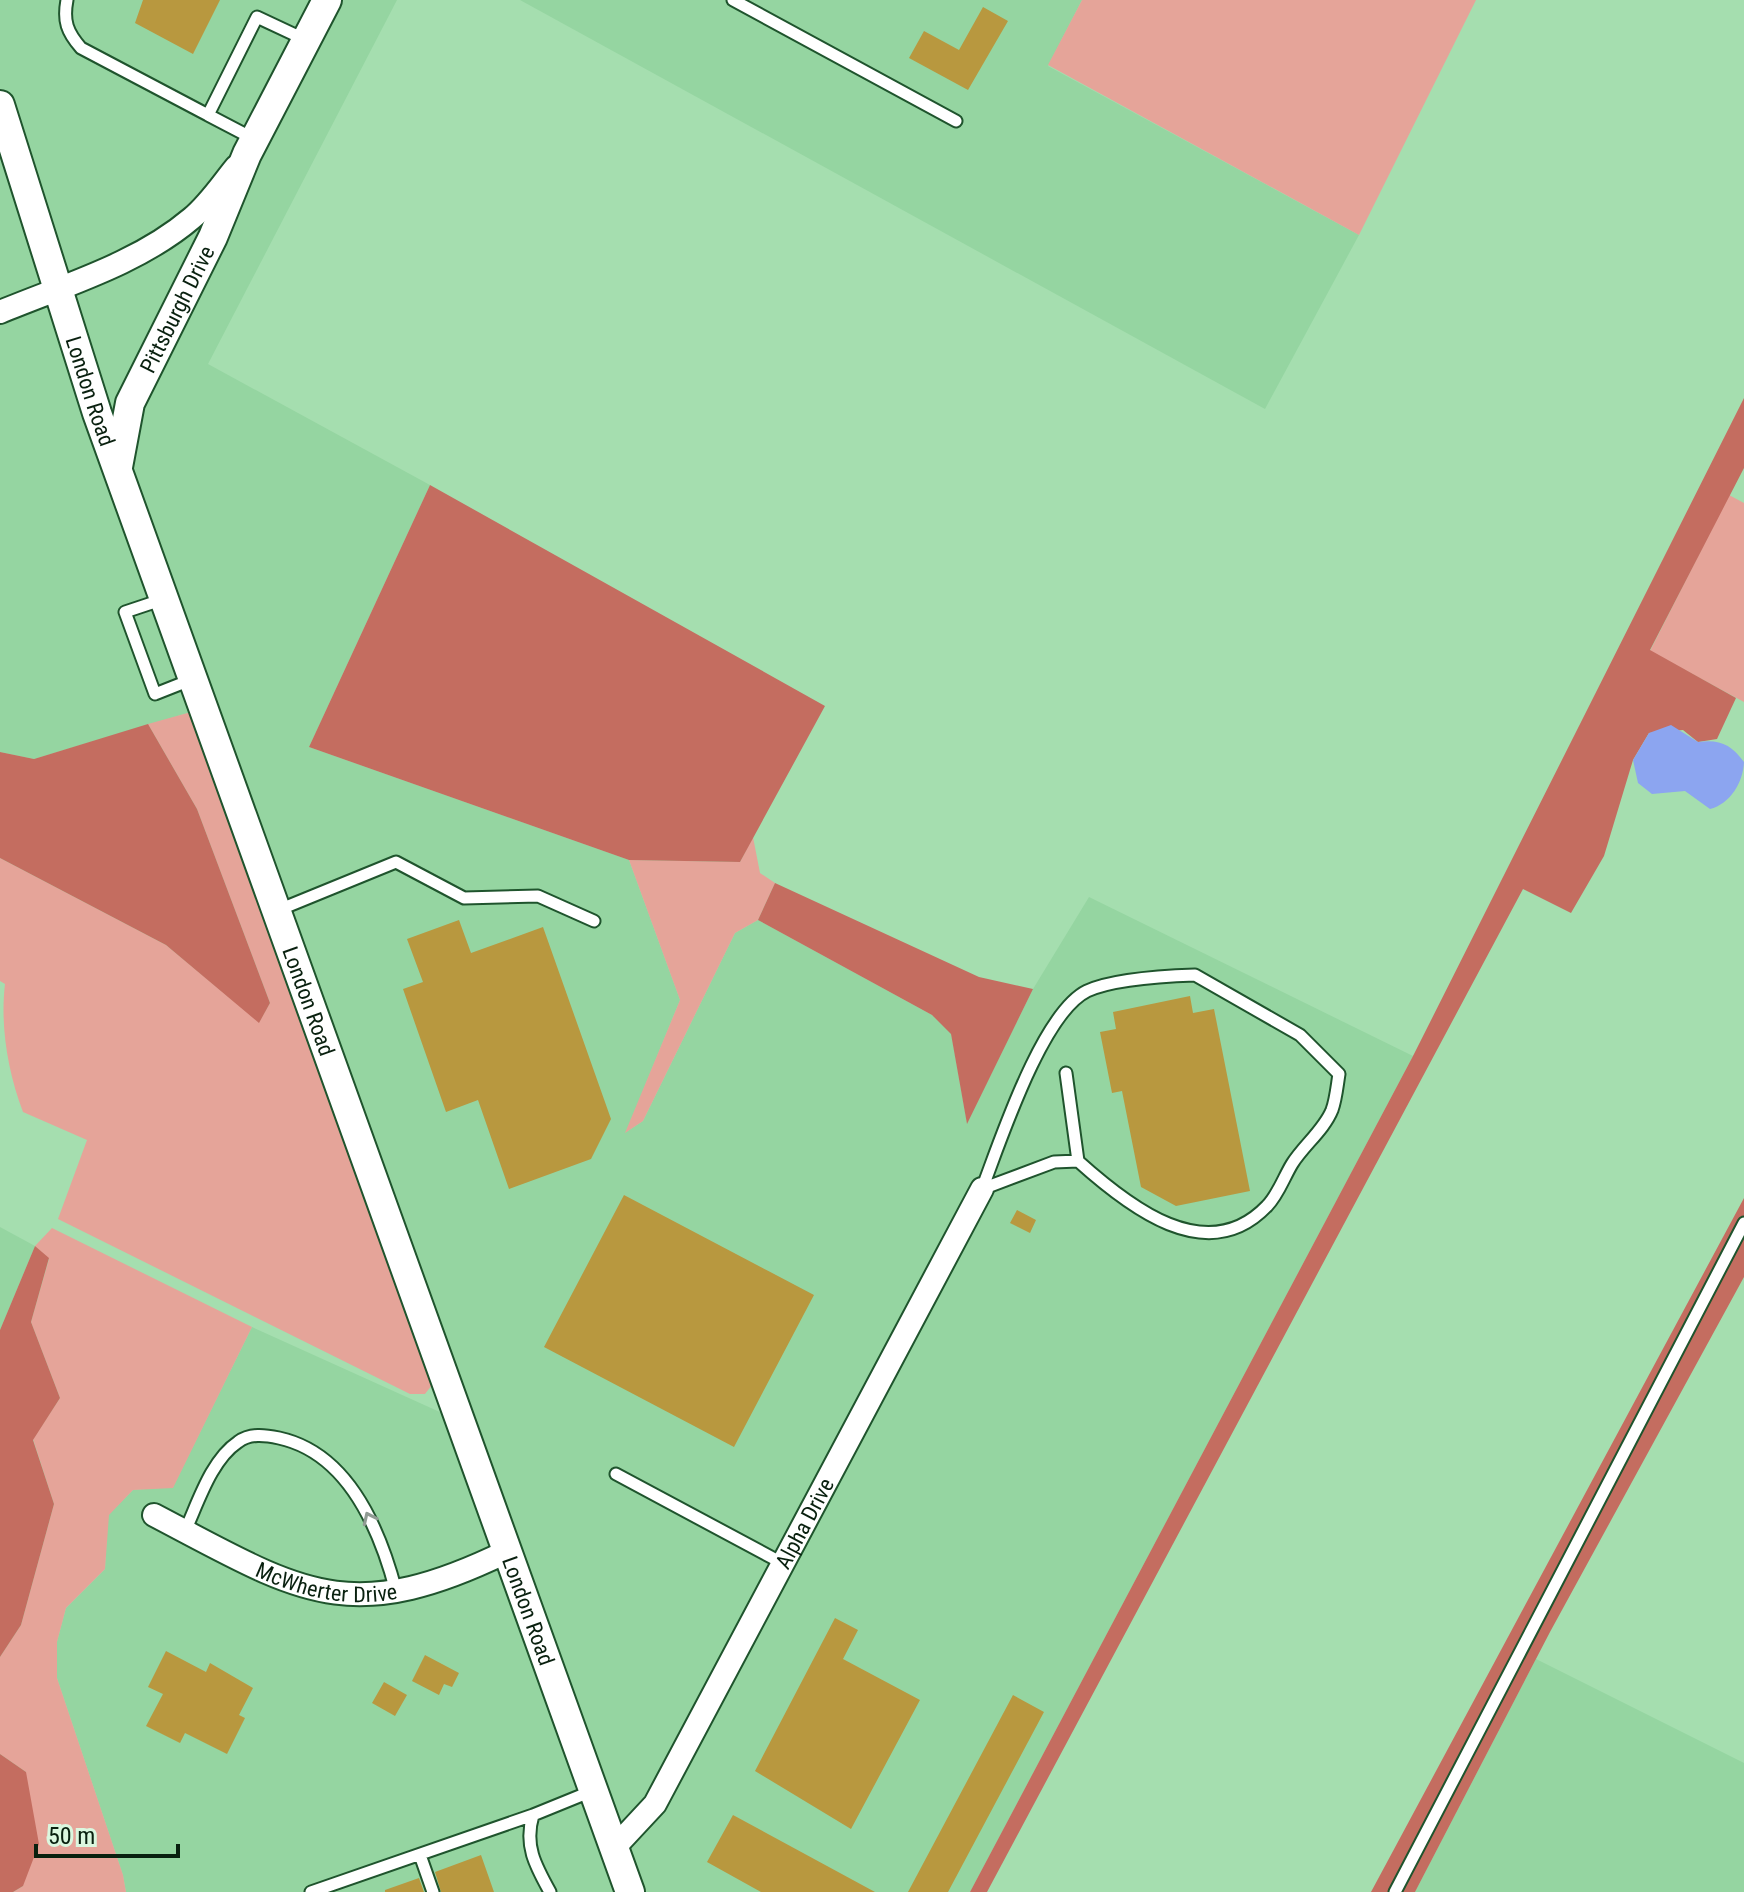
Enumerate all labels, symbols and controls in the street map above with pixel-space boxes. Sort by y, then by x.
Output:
street label: Pittsburgh Drive [135,242,220,377]
street label: London Road [61,333,120,450]
street label: London Road [277,943,340,1059]
street label: Alpha Drive [770,1474,839,1573]
one-way arrow [363,1512,379,1527]
street label: London Road [497,1553,559,1669]
street label: McWherter Drive [252,1557,399,1607]
scale bar [36,1808,178,1858]
text: 50 m [48,1822,95,1850]

